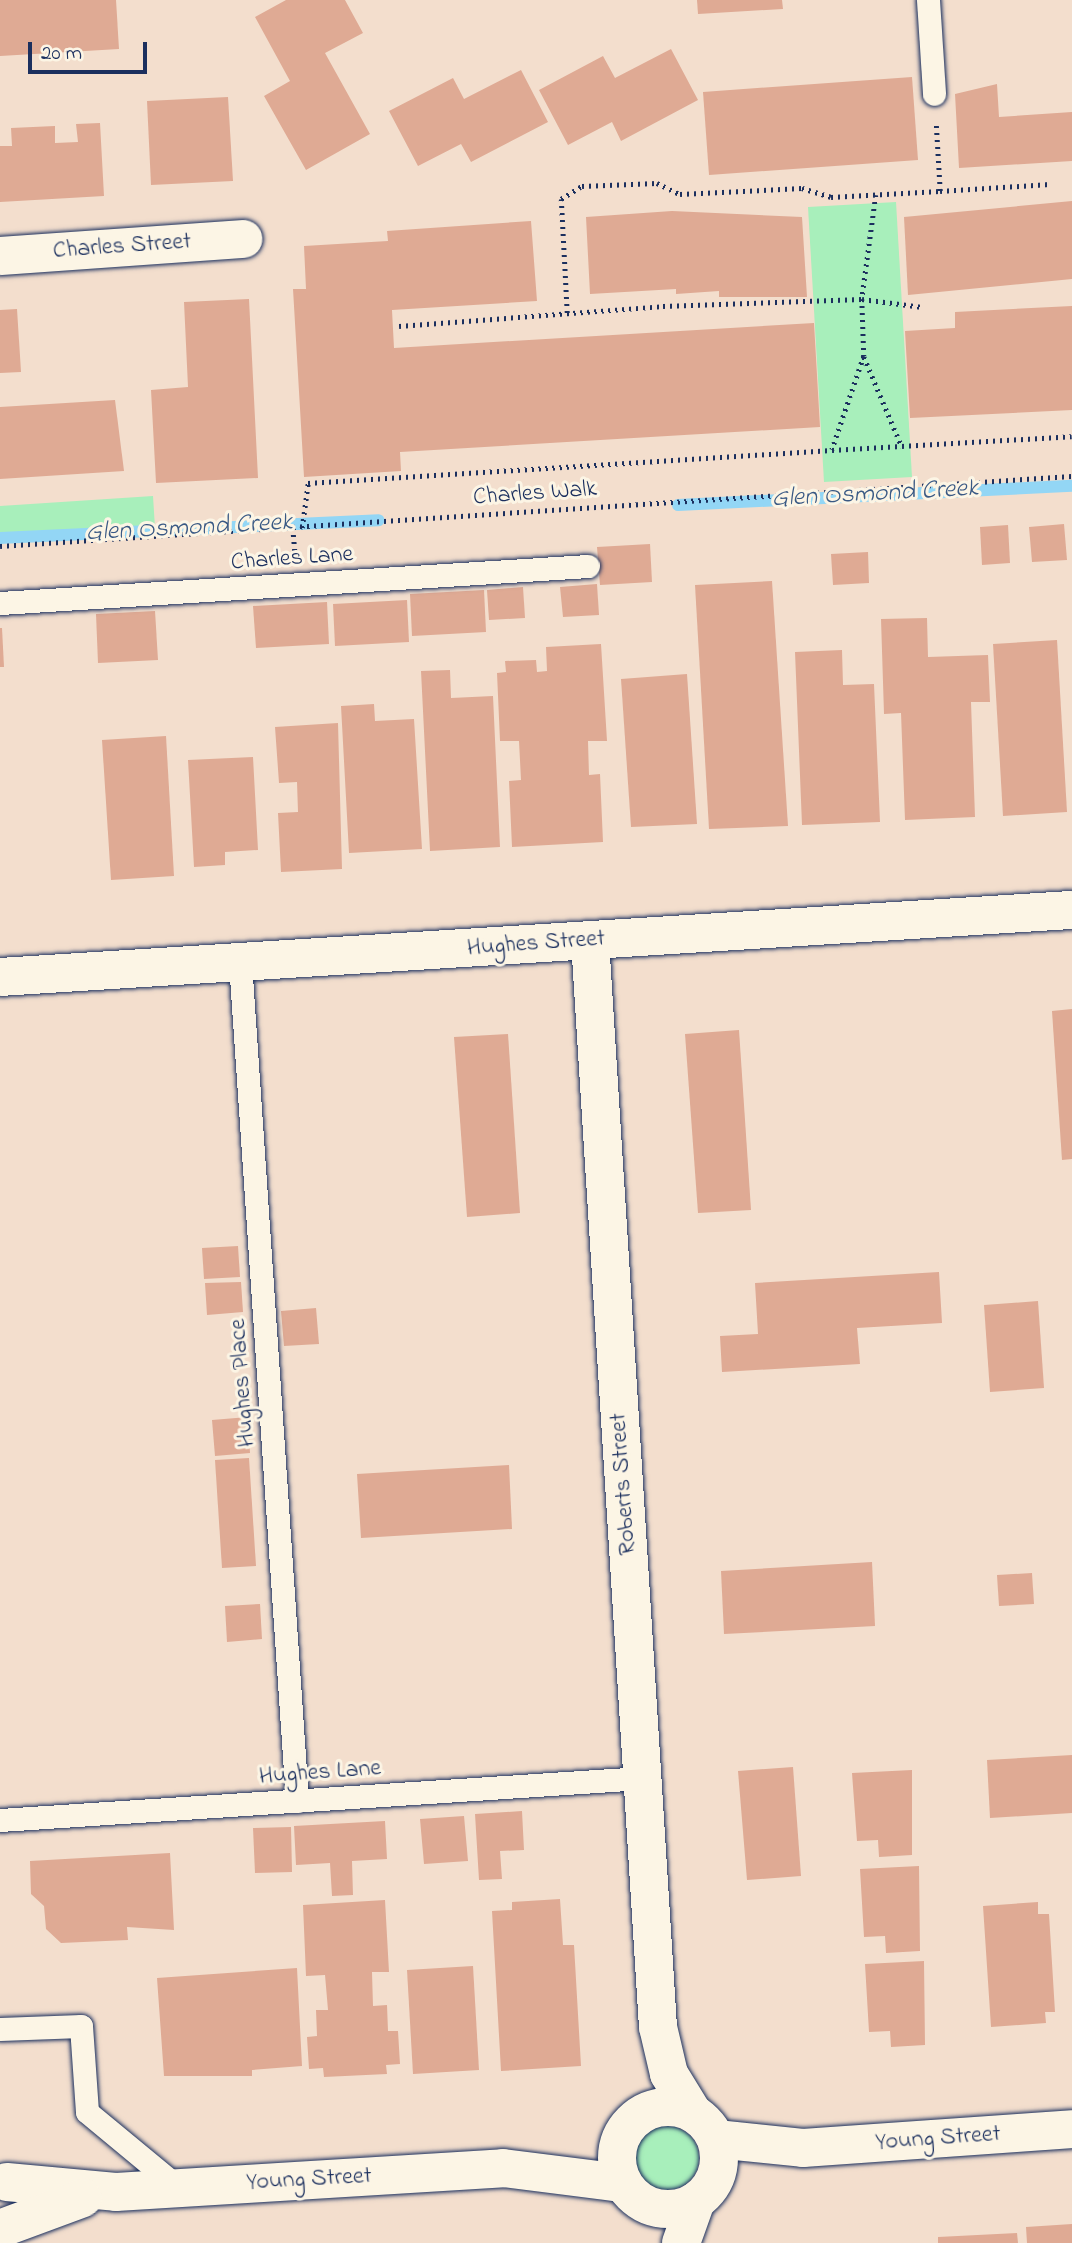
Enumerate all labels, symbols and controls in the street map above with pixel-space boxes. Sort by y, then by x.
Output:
scale bar [32,28,150,72]
text: 20 m [41,39,82,69]
street label: Charles Street [52,228,192,266]
water label: Glen Osmond Creek [771,474,979,516]
street label: Charles Walk [472,475,598,513]
water label: Glen Osmond Creek [85,508,293,550]
street label: Charles Lane [230,540,354,578]
street label: Hughes Street [466,925,606,963]
street label: Hughes Place [224,1318,262,1448]
street label: Roberts Street [605,1412,643,1556]
street label: Hughes Lane [258,1754,382,1792]
street label: Young Street [874,2120,1002,2158]
street label: Young Street [246,2162,372,2198]

